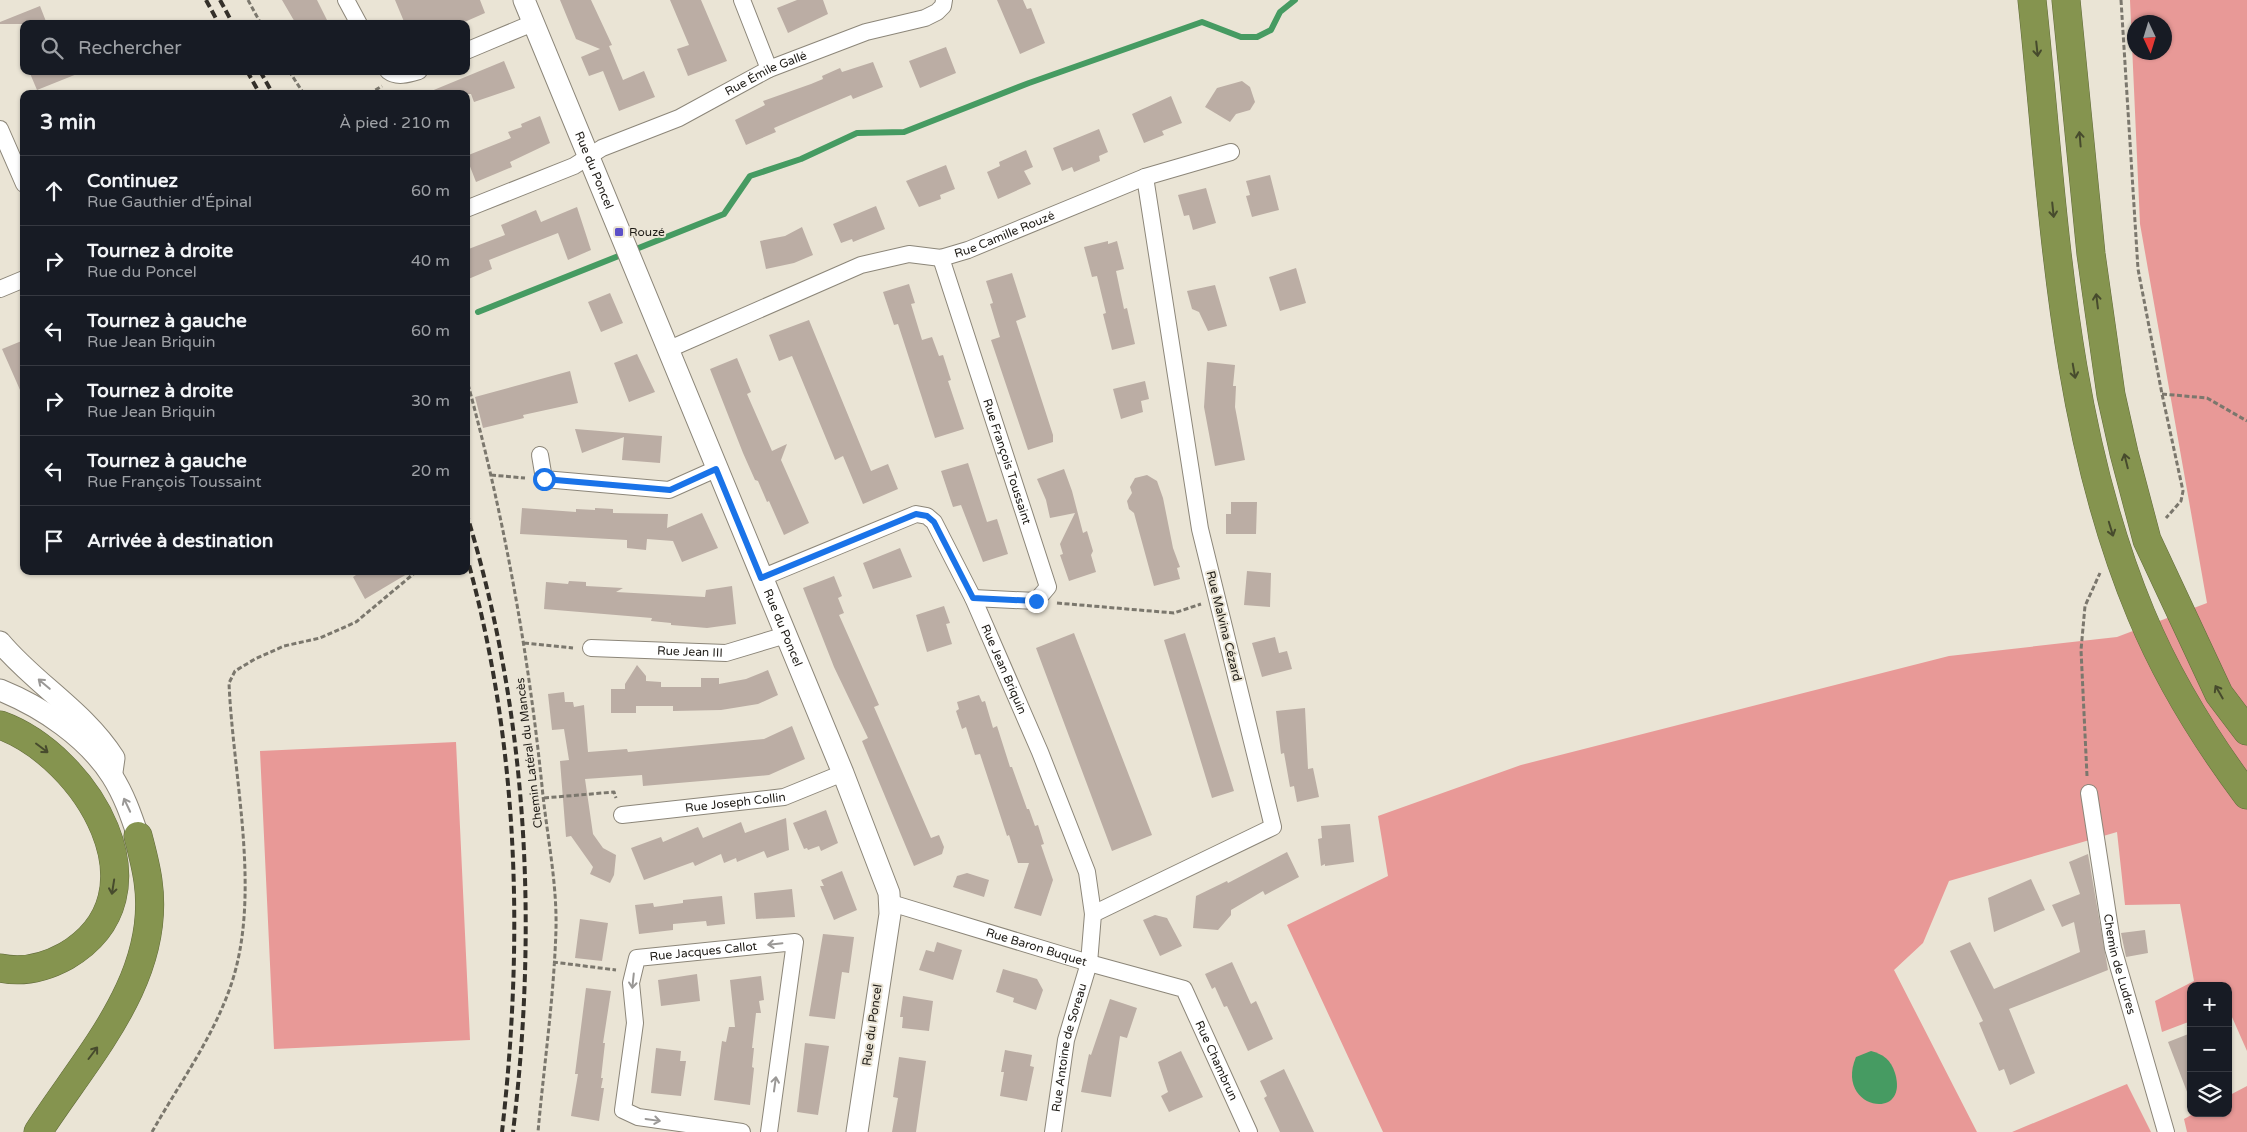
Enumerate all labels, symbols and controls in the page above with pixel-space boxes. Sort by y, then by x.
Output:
north arrow [2127,15,2172,60]
search box [20,20,470,75]
icon: search [38,34,66,62]
text: Rechercher [78,37,181,59]
one-way arrow [2032,40,2042,56]
street label: Rue Émile Gallé [723,48,809,99]
text: 3 min [40,110,96,135]
text: À pied · 210 m [339,113,450,133]
street label: Rue du Poncel [572,129,616,211]
one-way arrow [2075,132,2085,148]
text: Continuez [87,170,178,192]
icon: ahead [40,177,68,205]
text: 60 m [411,181,450,201]
text: Rue Gauthier d'Épinal [87,192,252,212]
one-way arrow [2048,202,2058,218]
street label: Rue Camille Rouzé [953,208,1057,261]
place label: Rouzé [629,225,665,239]
marker: Rouzé [613,226,625,238]
text: Tournez à droite [87,240,233,262]
icon: right [40,247,68,275]
text: 40 m [411,251,450,271]
text: Rue du Poncel [87,262,197,282]
one-way arrow [2092,293,2102,309]
text: Tournez à gauche [87,310,247,332]
icon: left [40,317,68,345]
text: 60 m [411,321,450,341]
text: Rue Jean Briquin [87,332,215,352]
one-way arrow [2069,363,2079,379]
text: Tournez à droite [87,380,233,402]
icon: right [40,387,68,415]
text: 30 m [411,391,450,411]
street label: Rue François Toussaint [980,397,1034,526]
text: Rue Jean Briquin [87,402,215,422]
text: Tournez à gauche [87,450,247,472]
one-way arrow [2121,453,2130,469]
icon: left [40,457,68,485]
text: 20 m [411,461,450,481]
route start [533,468,556,491]
text: Rue François Toussaint [87,472,262,492]
one-way arrow [2107,521,2117,537]
icon: arrive [40,527,68,555]
text: Arrivée à destination [87,530,273,552]
street label: Rue Malvina Cézard [1204,569,1244,683]
street label: Rue du Poncel [761,587,805,668]
route end [1025,590,1048,613]
street label: Rue Jean Briquin [978,622,1030,716]
street label: Rue Jean III [657,643,723,660]
street label: Chemin Latéral du Mancès [513,677,545,829]
one-way arrow [38,679,51,690]
one-way arrow [2213,685,2223,699]
one-way arrow [35,743,49,753]
street label: Rue Joseph Collin [684,790,786,815]
one-way arrow [121,798,131,813]
one-way arrow [107,878,117,894]
street label: Chemin de Ludres [2101,913,2139,1016]
street label: Rue Baron Buquet [984,925,1089,969]
street label: Rue Jacques Callot [649,939,758,964]
one-way arrow [768,939,784,949]
one-way arrow [628,972,638,988]
street label: Rue Antoine de Soreau [1049,982,1090,1113]
map controls [2187,982,2232,1117]
button: + [2187,982,2232,1027]
street label: Rue du Poncel [859,983,885,1067]
street label: Rue Chambrun [1192,1019,1241,1103]
button: − [2187,1027,2232,1072]
one-way arrow [88,1046,98,1060]
button: layers [2187,1072,2232,1117]
one-way arrow [771,1076,781,1092]
one-way arrow [645,1115,661,1125]

